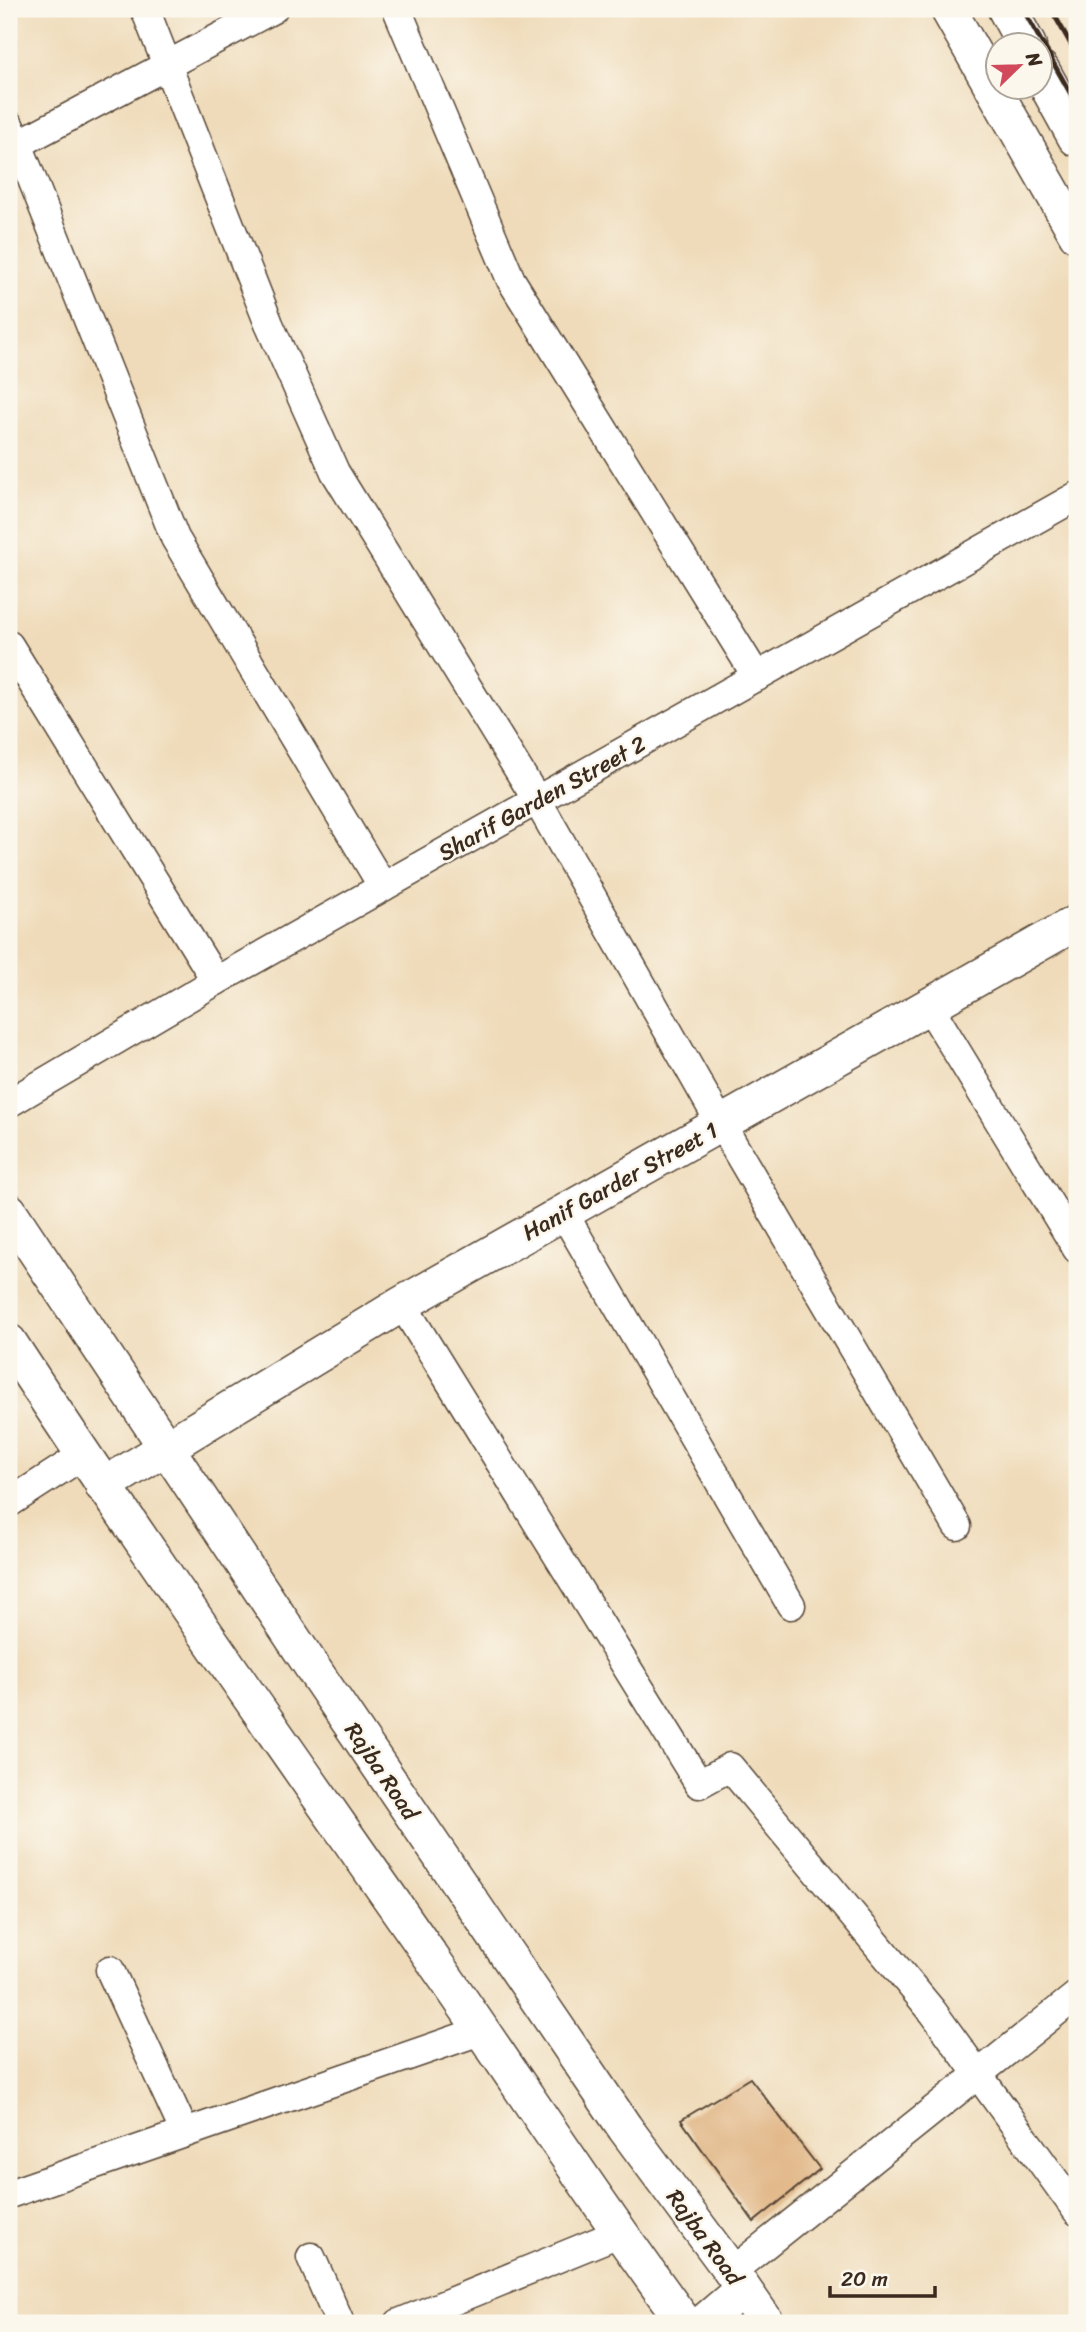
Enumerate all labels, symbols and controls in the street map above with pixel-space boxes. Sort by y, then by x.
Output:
north arrow [984,32,1054,102]
text: N [1016,46,1052,73]
street label: Sharif Garden Street 2 [430,724,654,873]
street label: Hanif Garder Street 1 [514,1110,726,1252]
street label: Rajba Road [333,1713,431,1831]
street label: Rajba Road [655,2180,755,2296]
scale bar [830,2255,936,2299]
text: 20 m [841,2260,888,2298]

